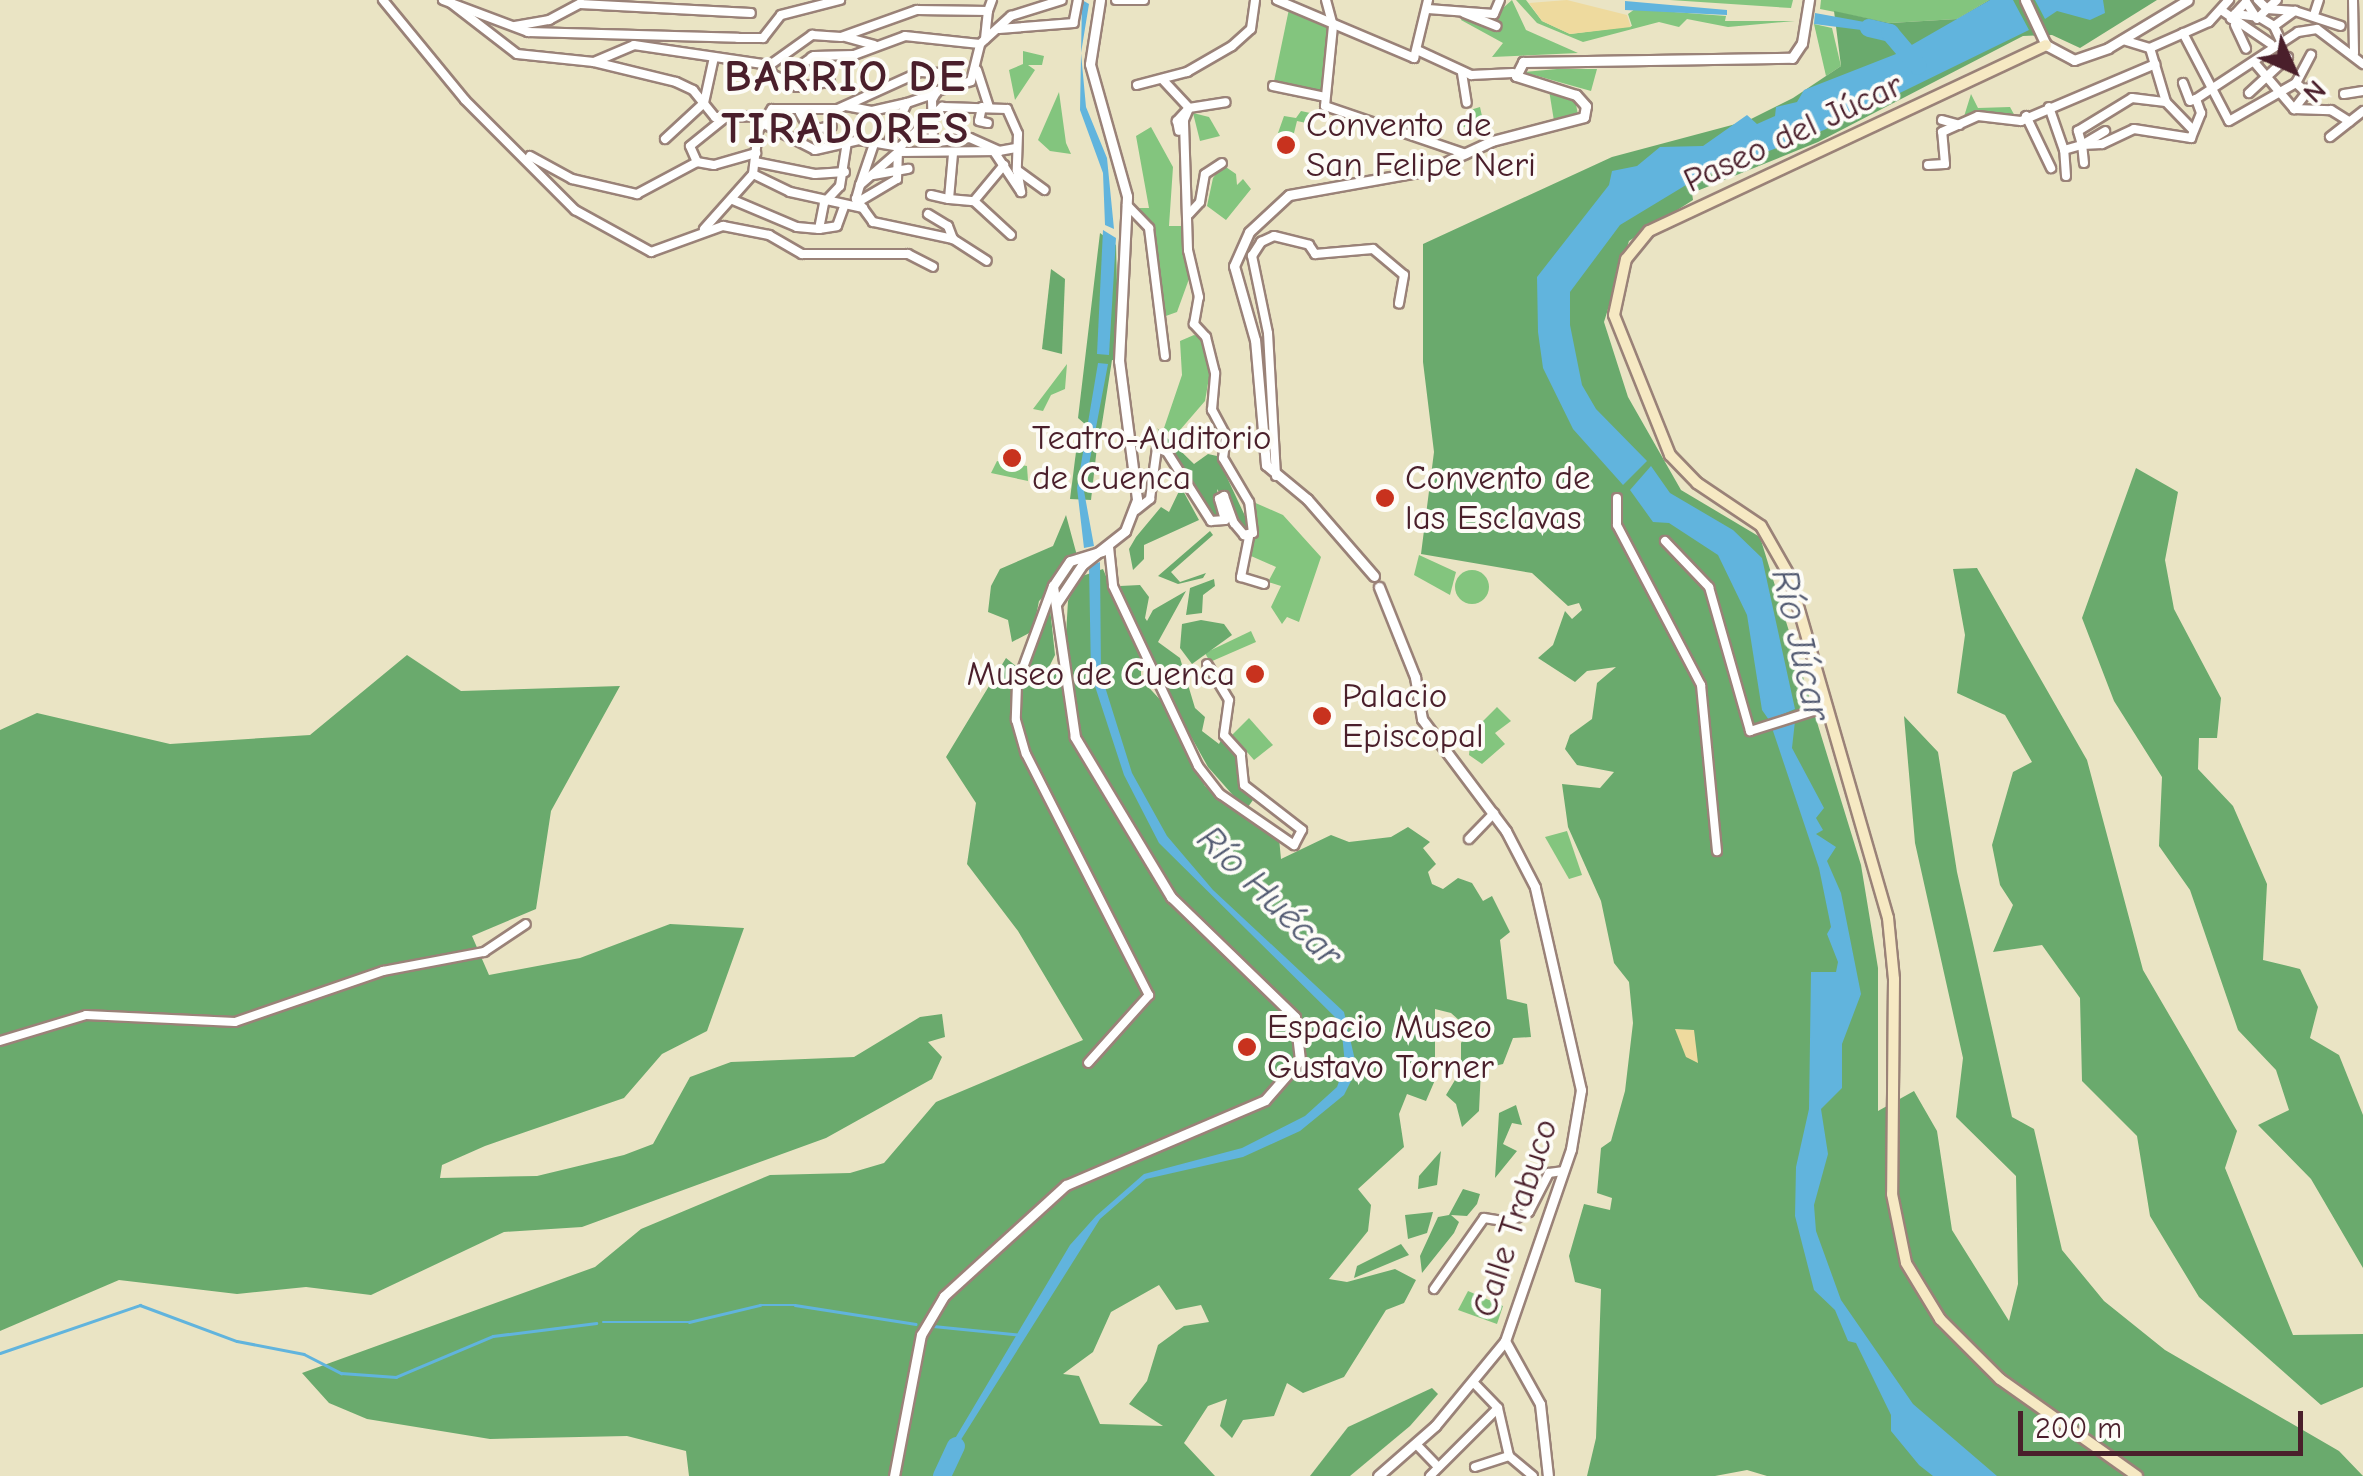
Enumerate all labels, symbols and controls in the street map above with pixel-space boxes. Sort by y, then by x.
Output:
north arrow [2243,20,2343,120]
district label: BARRIO DE TIRADORES [721,50,971,156]
street label: Paseo del Júcar [1677,64,1909,202]
text: N [2296,73,2332,109]
place label: Convento de San Felipe Neri [1306,104,1536,186]
marker: Convento de San Felipe Neri [1275,134,1297,156]
place label: Teatro-Auditorio de Cuenca [1032,417,1272,499]
marker: Teatro-Auditorio de Cuenca [1001,447,1023,469]
place label: Convento de las Esclavas [1405,457,1590,539]
marker: Convento de las Esclavas [1374,487,1396,509]
water label: Río Júcar [1760,565,1840,725]
place label: Museo de Cuenca [967,653,1235,695]
marker: Museo de Cuenca [1244,663,1266,685]
place label: Palacio Episcopal [1342,675,1484,757]
marker: Palacio Episcopal [1311,705,1333,727]
water label: Río Huécar [1187,817,1351,977]
place label: Espacio Museo Gustavo Torner [1267,1006,1494,1088]
marker: Espacio Museo Gustavo Torner [1236,1036,1258,1058]
street label: Calle Trabuco [1463,1114,1567,1322]
scale bar [2023,1391,2308,1453]
text: 200 m [2035,1411,2122,1446]

